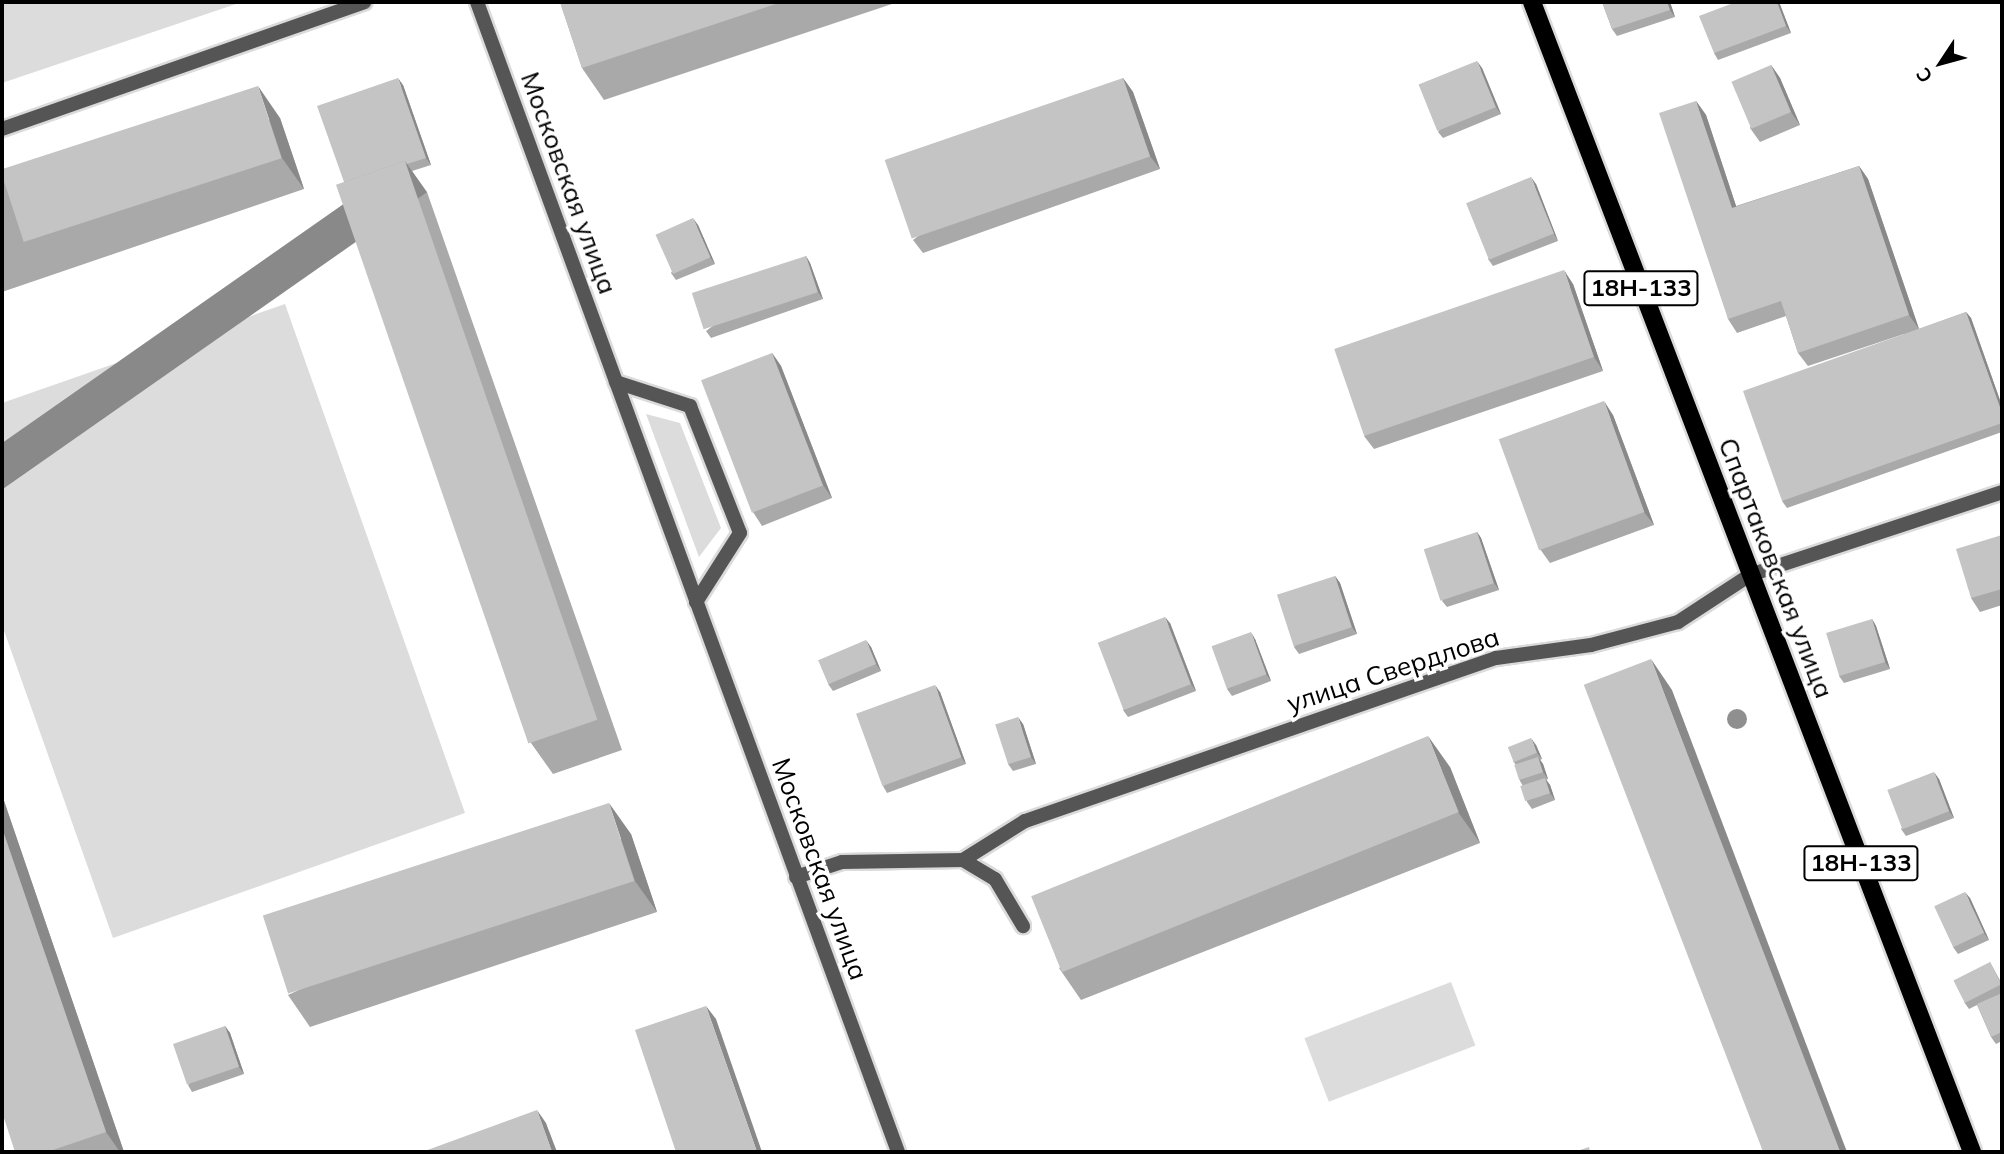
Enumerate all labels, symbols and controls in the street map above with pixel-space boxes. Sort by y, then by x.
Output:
north arrow [1906,28,1976,98]
text: С [1910,63,1938,88]
street label: Московская улица [514,68,624,298]
road number: 18Н-133 [1583,268,1699,309]
street label: Спартаковская улица [1712,434,1840,702]
street label: улица Свердлова [1283,621,1503,719]
street label: Московская улица [765,754,875,984]
road number: 18Н-133 [1803,842,1919,884]

